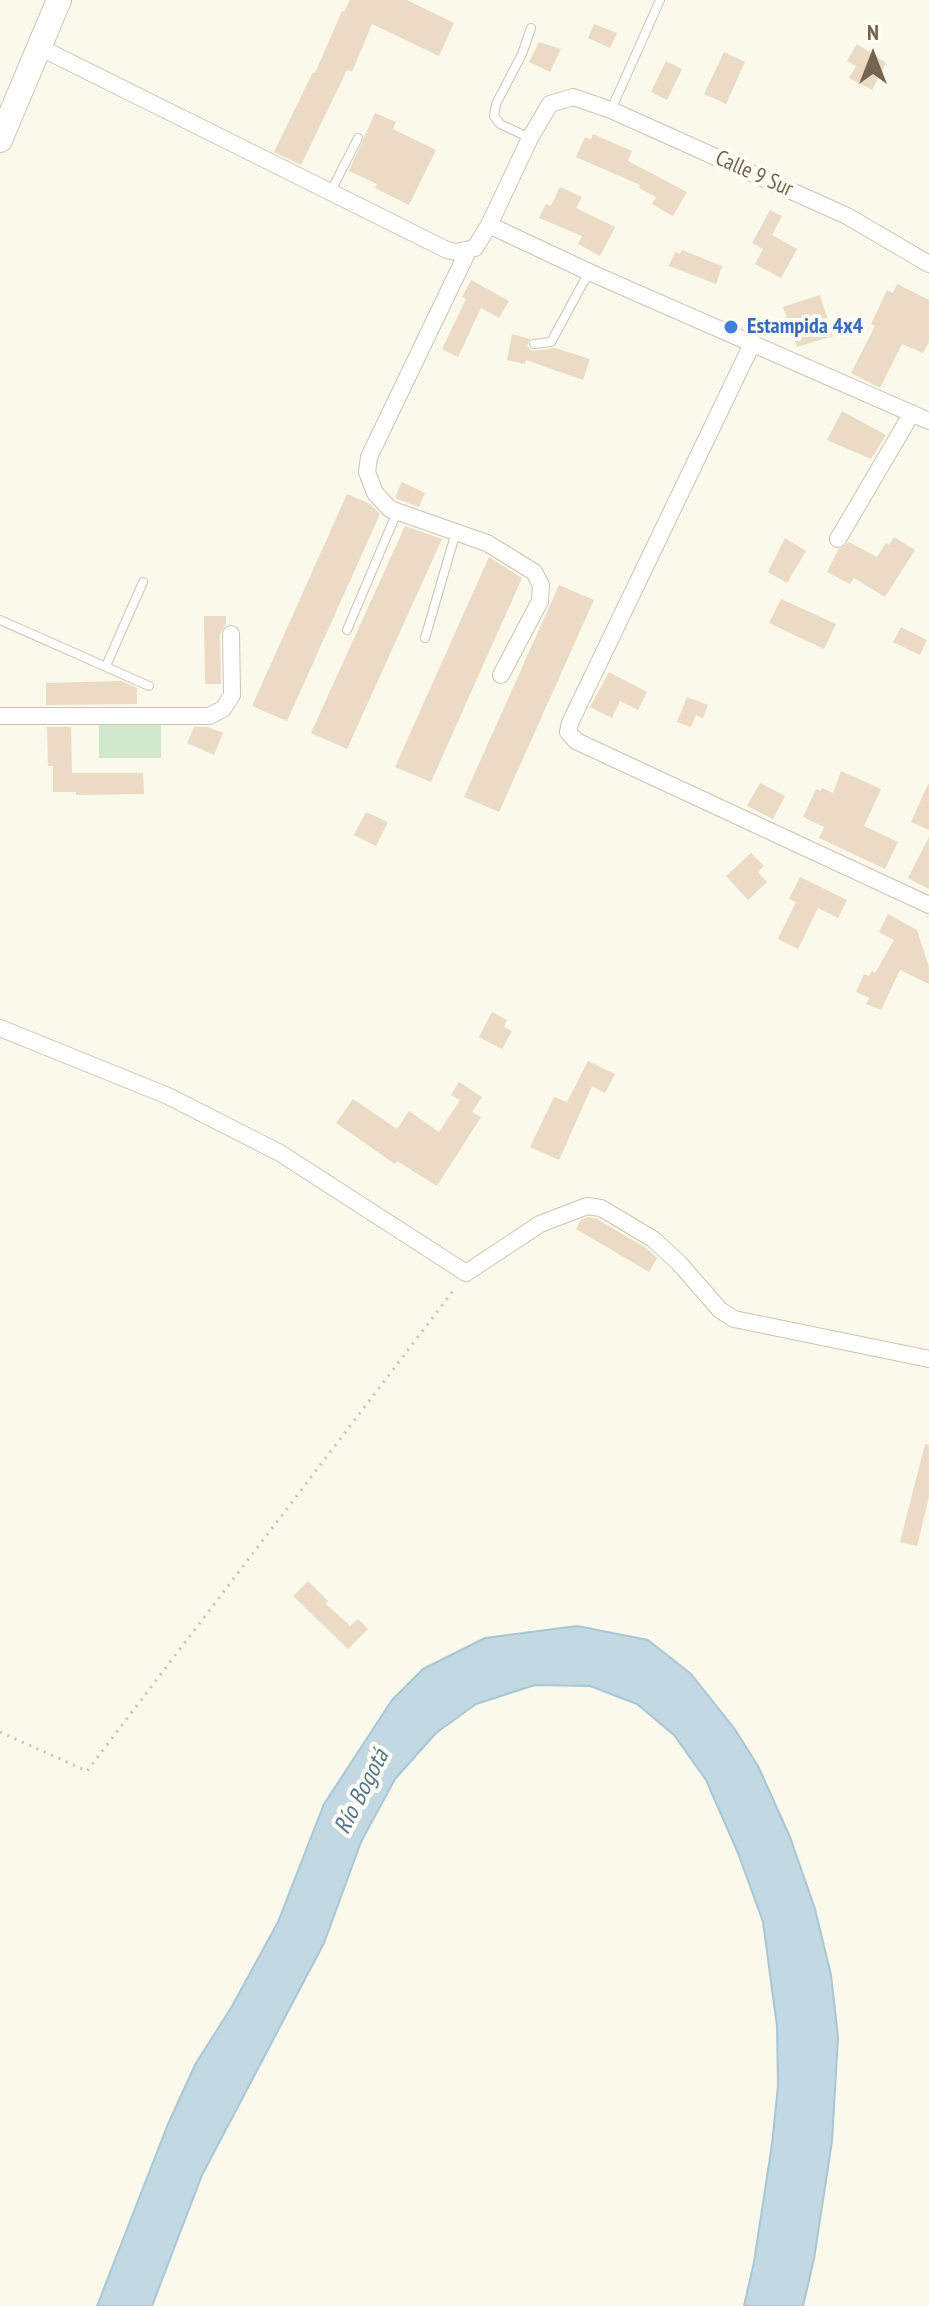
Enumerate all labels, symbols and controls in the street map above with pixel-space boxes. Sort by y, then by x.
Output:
north arrow [833,16,913,96]
text: N [867,18,879,46]
street label: Calle 9 Sur [711,145,797,203]
place label: Estampida 4x4 [747,314,863,340]
marker: Estampida 4x4 [722,318,740,336]
water label: Río Bogotá [329,1745,395,1839]

